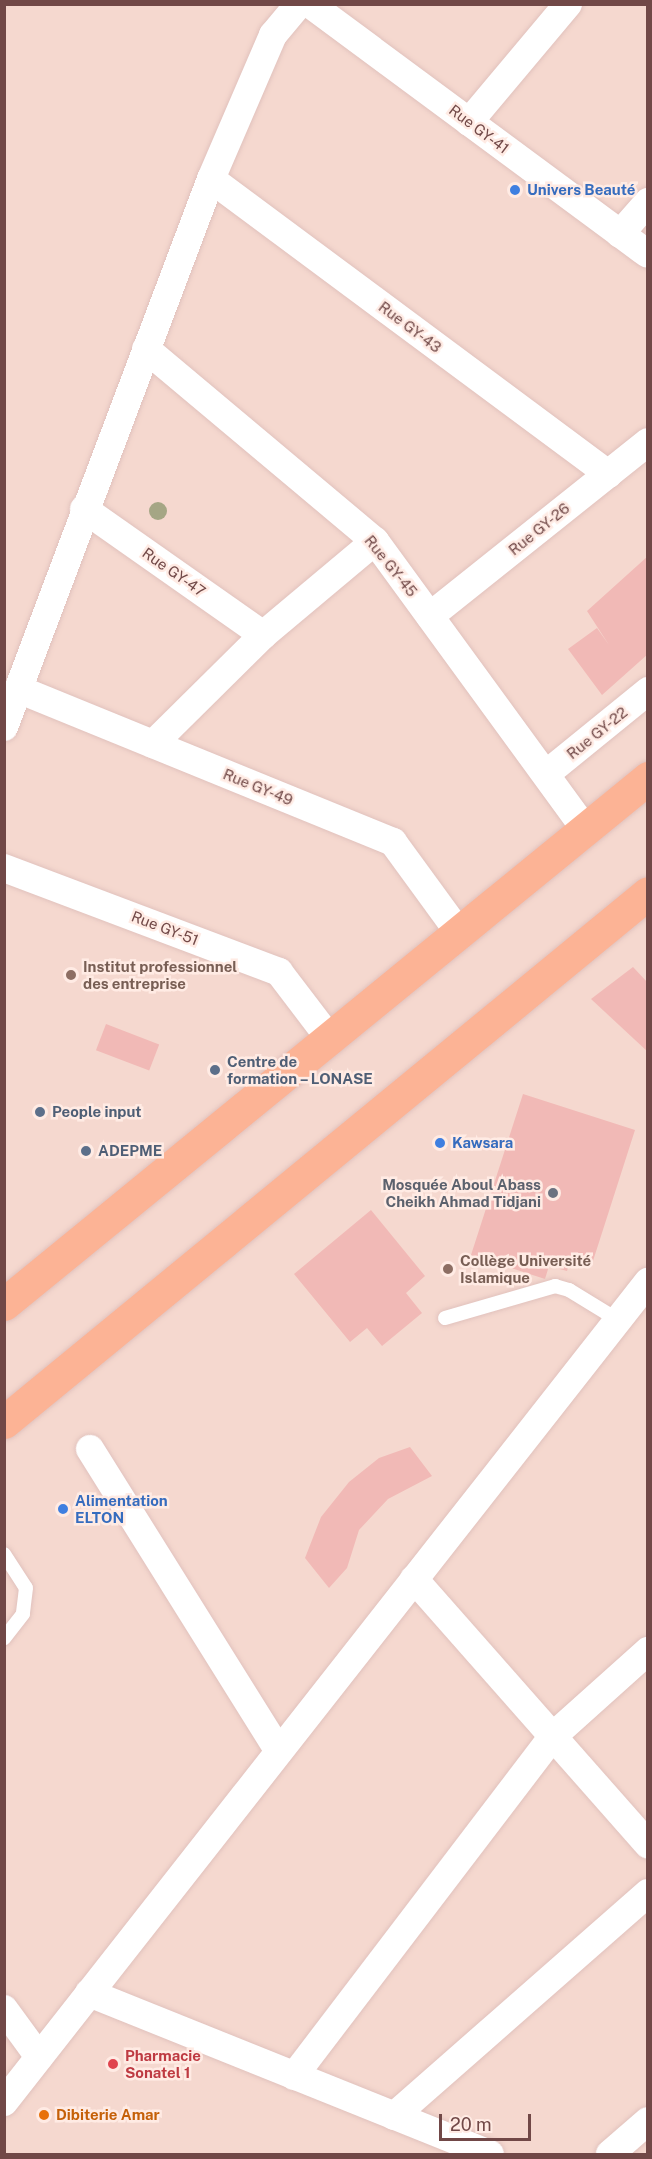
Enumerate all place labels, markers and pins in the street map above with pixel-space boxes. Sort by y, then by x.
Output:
place label: Univers Beauté [527,181,635,199]
marker: Univers Beauté [508,183,522,197]
place label: Institut professionnel des entreprise [83,957,237,992]
marker: Institut professionnel des entreprise [64,968,78,982]
place label: Centre de formation – LONASE [227,1052,375,1087]
marker: Centre de formation – LONASE [208,1063,222,1077]
place label: People input [52,1103,142,1121]
marker: People input [33,1105,47,1119]
place label: Kawsara [452,1134,513,1152]
marker: Kawsara [433,1136,447,1150]
place label: ADEPME [98,1142,162,1160]
marker: ADEPME [79,1144,93,1158]
place label: Mosquée Aboul Abass Cheikh Ahmad Tidjani [382,1175,541,1210]
marker: Mosquée Aboul Abass Cheikh Ahmad Tidjani [546,1186,560,1200]
place label: Collège Université Islamique [460,1251,591,1286]
marker: Collège Université Islamique [441,1262,455,1276]
place label: Alimentation ELTON [75,1491,168,1526]
marker: Alimentation ELTON [56,1502,70,1516]
place label: Pharmacie Sonatel 1 [125,2046,201,2081]
marker: Pharmacie Sonatel 1 [106,2057,120,2071]
place label: Dibiterie Amar [56,2106,160,2124]
marker: Dibiterie Amar [37,2108,51,2122]

